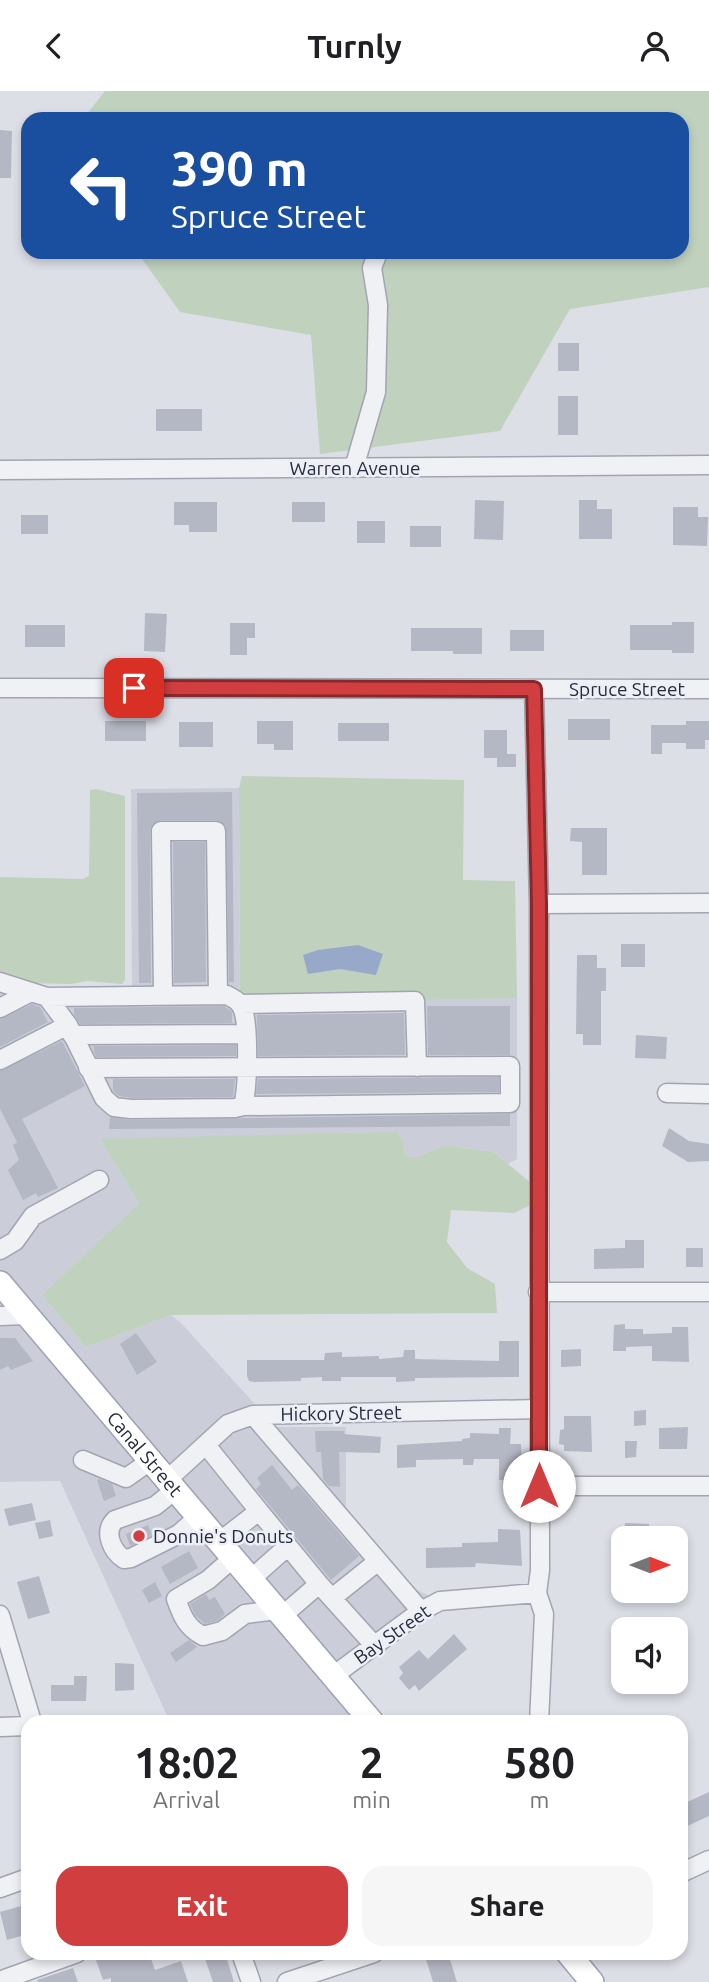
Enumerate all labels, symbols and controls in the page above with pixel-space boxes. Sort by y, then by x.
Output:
icon: back [35,27,73,65]
icon: person [636,27,674,65]
text: Turnly [307,28,402,64]
icon: left [56,140,147,231]
text: 390 m [171,140,308,195]
text: Spruce Street [171,198,366,234]
street label: Warren Avenue [289,457,421,479]
pin [104,658,164,718]
icon: arrive [115,669,153,707]
street label: Spruce Street [569,678,685,700]
street label: Hickory Street [280,1401,402,1425]
street label: Canal Street [103,1407,187,1501]
position arrow [502,1449,576,1523]
place label: Donnie's Donuts [153,1525,293,1547]
north arrow [611,1526,688,1603]
map controls [611,1526,688,1694]
marker: Donnie's Donuts [131,1528,147,1544]
street label: Bay Street [349,1599,435,1668]
button: sound [611,1617,688,1694]
text: 18:02 [134,1739,239,1786]
text: 2 [360,1739,383,1786]
text: 580 [504,1739,575,1786]
text: Arrival [153,1787,220,1812]
text: min [352,1787,391,1812]
text: m [529,1787,549,1812]
button: Exit [56,1866,348,1946]
button: Share [362,1866,653,1946]

